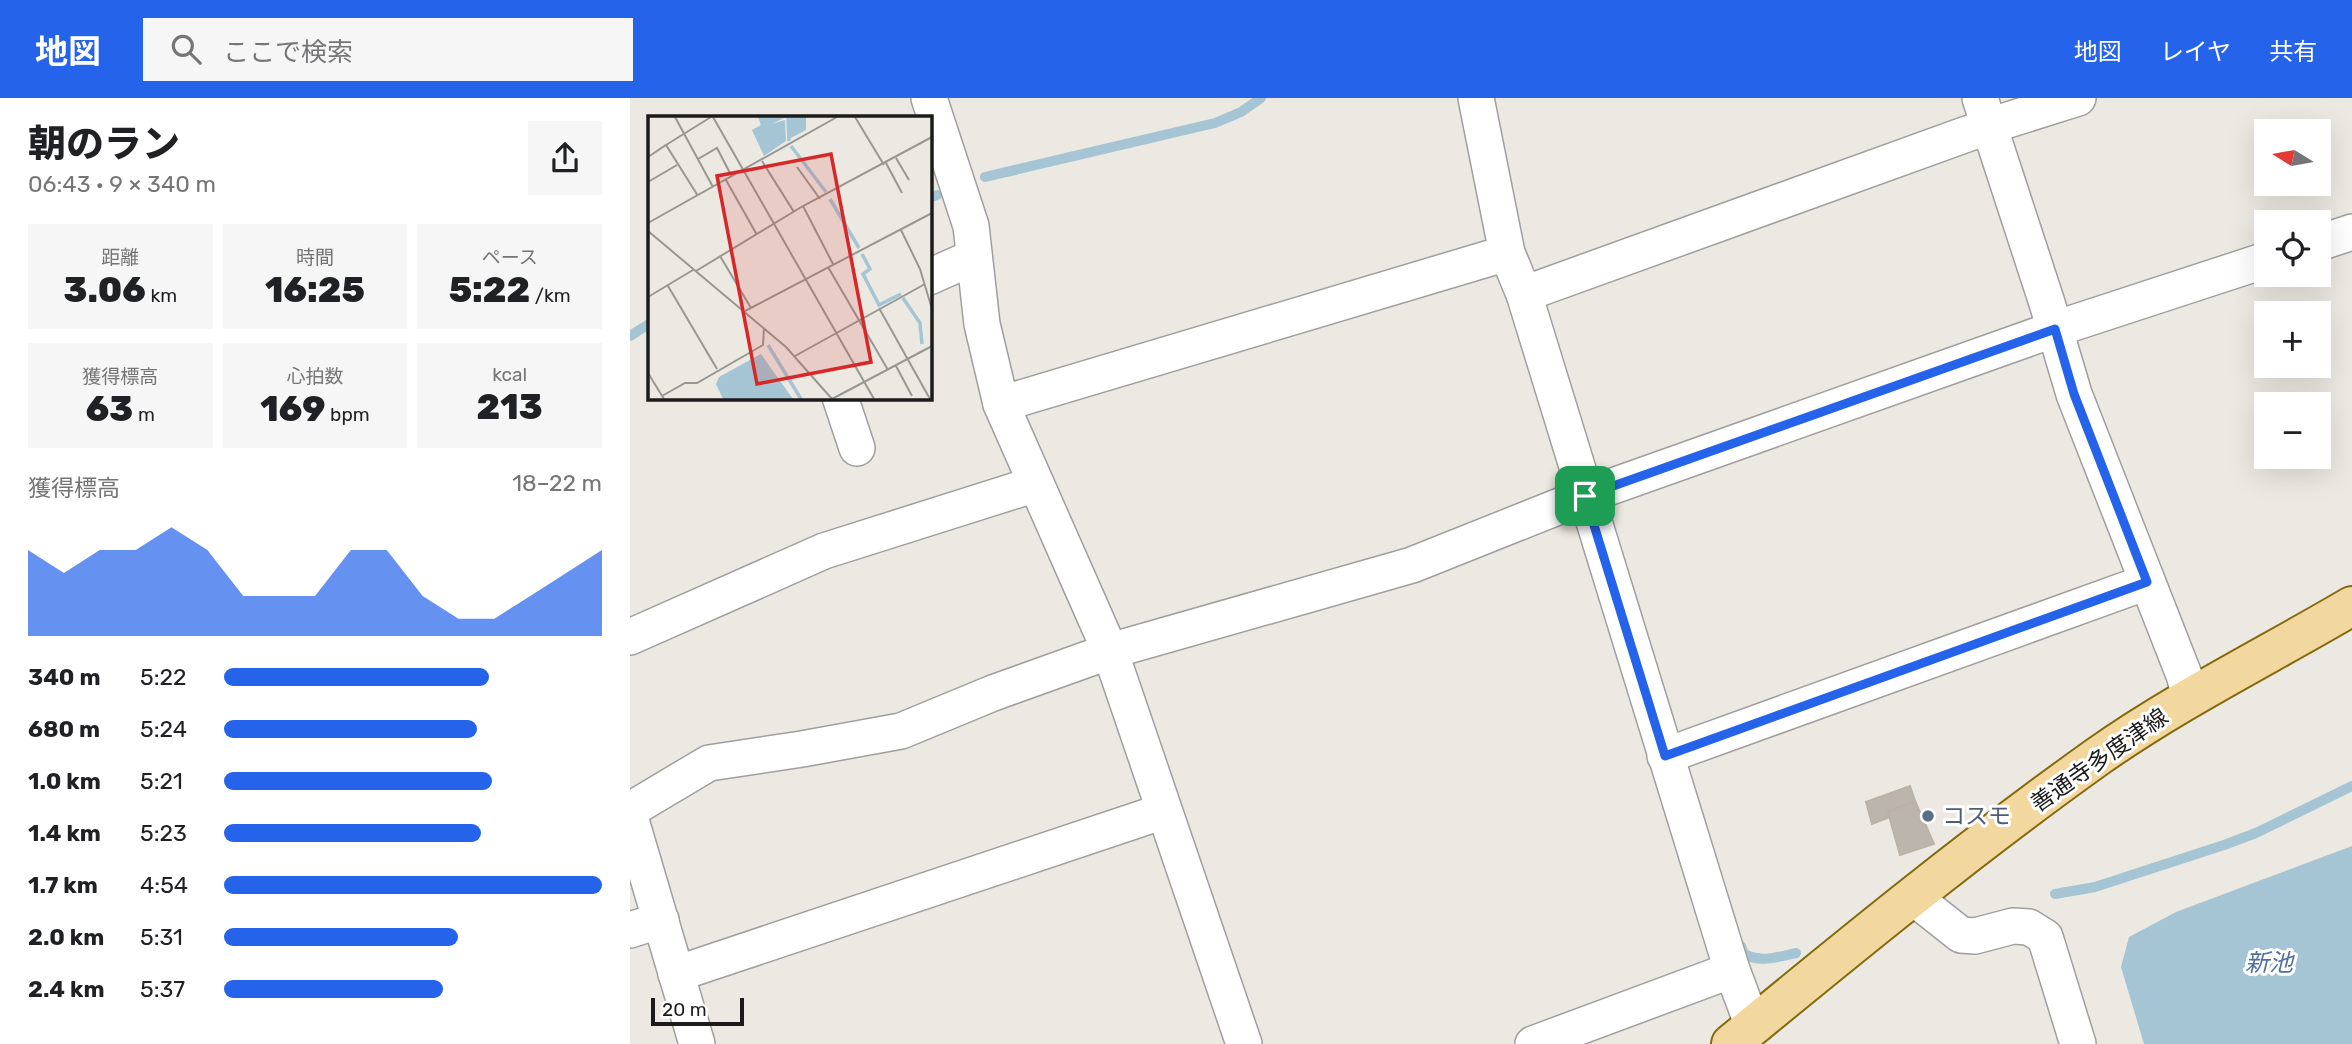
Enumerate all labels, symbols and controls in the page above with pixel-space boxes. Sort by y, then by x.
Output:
search box [143,18,633,81]
icon: search [167,30,205,68]
text: 地図 [35,32,101,71]
text: ここで検索 [223,37,353,68]
text: 地図 [2074,38,2122,66]
text: レイヤ [2160,38,2231,66]
text: 共有 [2269,38,2317,66]
inset map [648,116,931,399]
north arrow [2254,119,2331,196]
map controls [2254,119,2331,469]
text: 朝のラン [28,121,180,167]
button: share [528,121,602,195]
text: 06:43 · 9 × 340 m [28,170,216,198]
button: locate [2254,210,2331,287]
text: 距離 [101,246,139,269]
text: 時間 [296,246,334,269]
text: ペース [482,246,538,269]
text: 3.06 [64,269,146,311]
text: 16:25 [265,269,365,311]
text: 5:22 [449,269,530,311]
text: km [146,284,177,307]
text: /km [530,284,571,307]
button: + [2254,301,2331,378]
text: kcal [492,363,527,386]
text: 獲得標高 [82,365,158,388]
text: 心拍数 [286,365,344,388]
text: 213 [477,386,543,428]
text: 63 [86,388,133,430]
text: 169 [260,388,325,430]
button: − [2254,392,2331,469]
text: m [133,403,155,426]
text: bpm [325,403,370,426]
pin [1555,466,1615,526]
text: 18–22 m [512,469,602,497]
text: 獲得標高 [28,474,120,502]
icon: arrive [1566,477,1604,515]
text: 340 m [28,663,100,691]
text: 5:22 [140,663,187,691]
street label: 善通寺多度津線 [2025,702,2173,818]
text: 680 m [28,715,100,743]
text: 5:24 [140,715,187,743]
text: 1.0 km [28,767,101,795]
text: 5:21 [140,767,183,795]
place label: コスモ [1942,802,2011,830]
marker: コスモ [1920,808,1936,824]
text: 1.4 km [28,819,101,847]
text: 5:23 [140,819,187,847]
text: 1.7 km [28,871,98,899]
text: 4:54 [140,871,188,899]
text: 2.0 km [28,923,104,951]
text: 5:31 [140,923,183,951]
water label: 新池 [2245,949,2295,977]
text: 2.4 km [28,975,104,1003]
text: 5:37 [140,975,185,1003]
scale bar [651,995,744,1027]
text: 20 m [662,998,707,1021]

